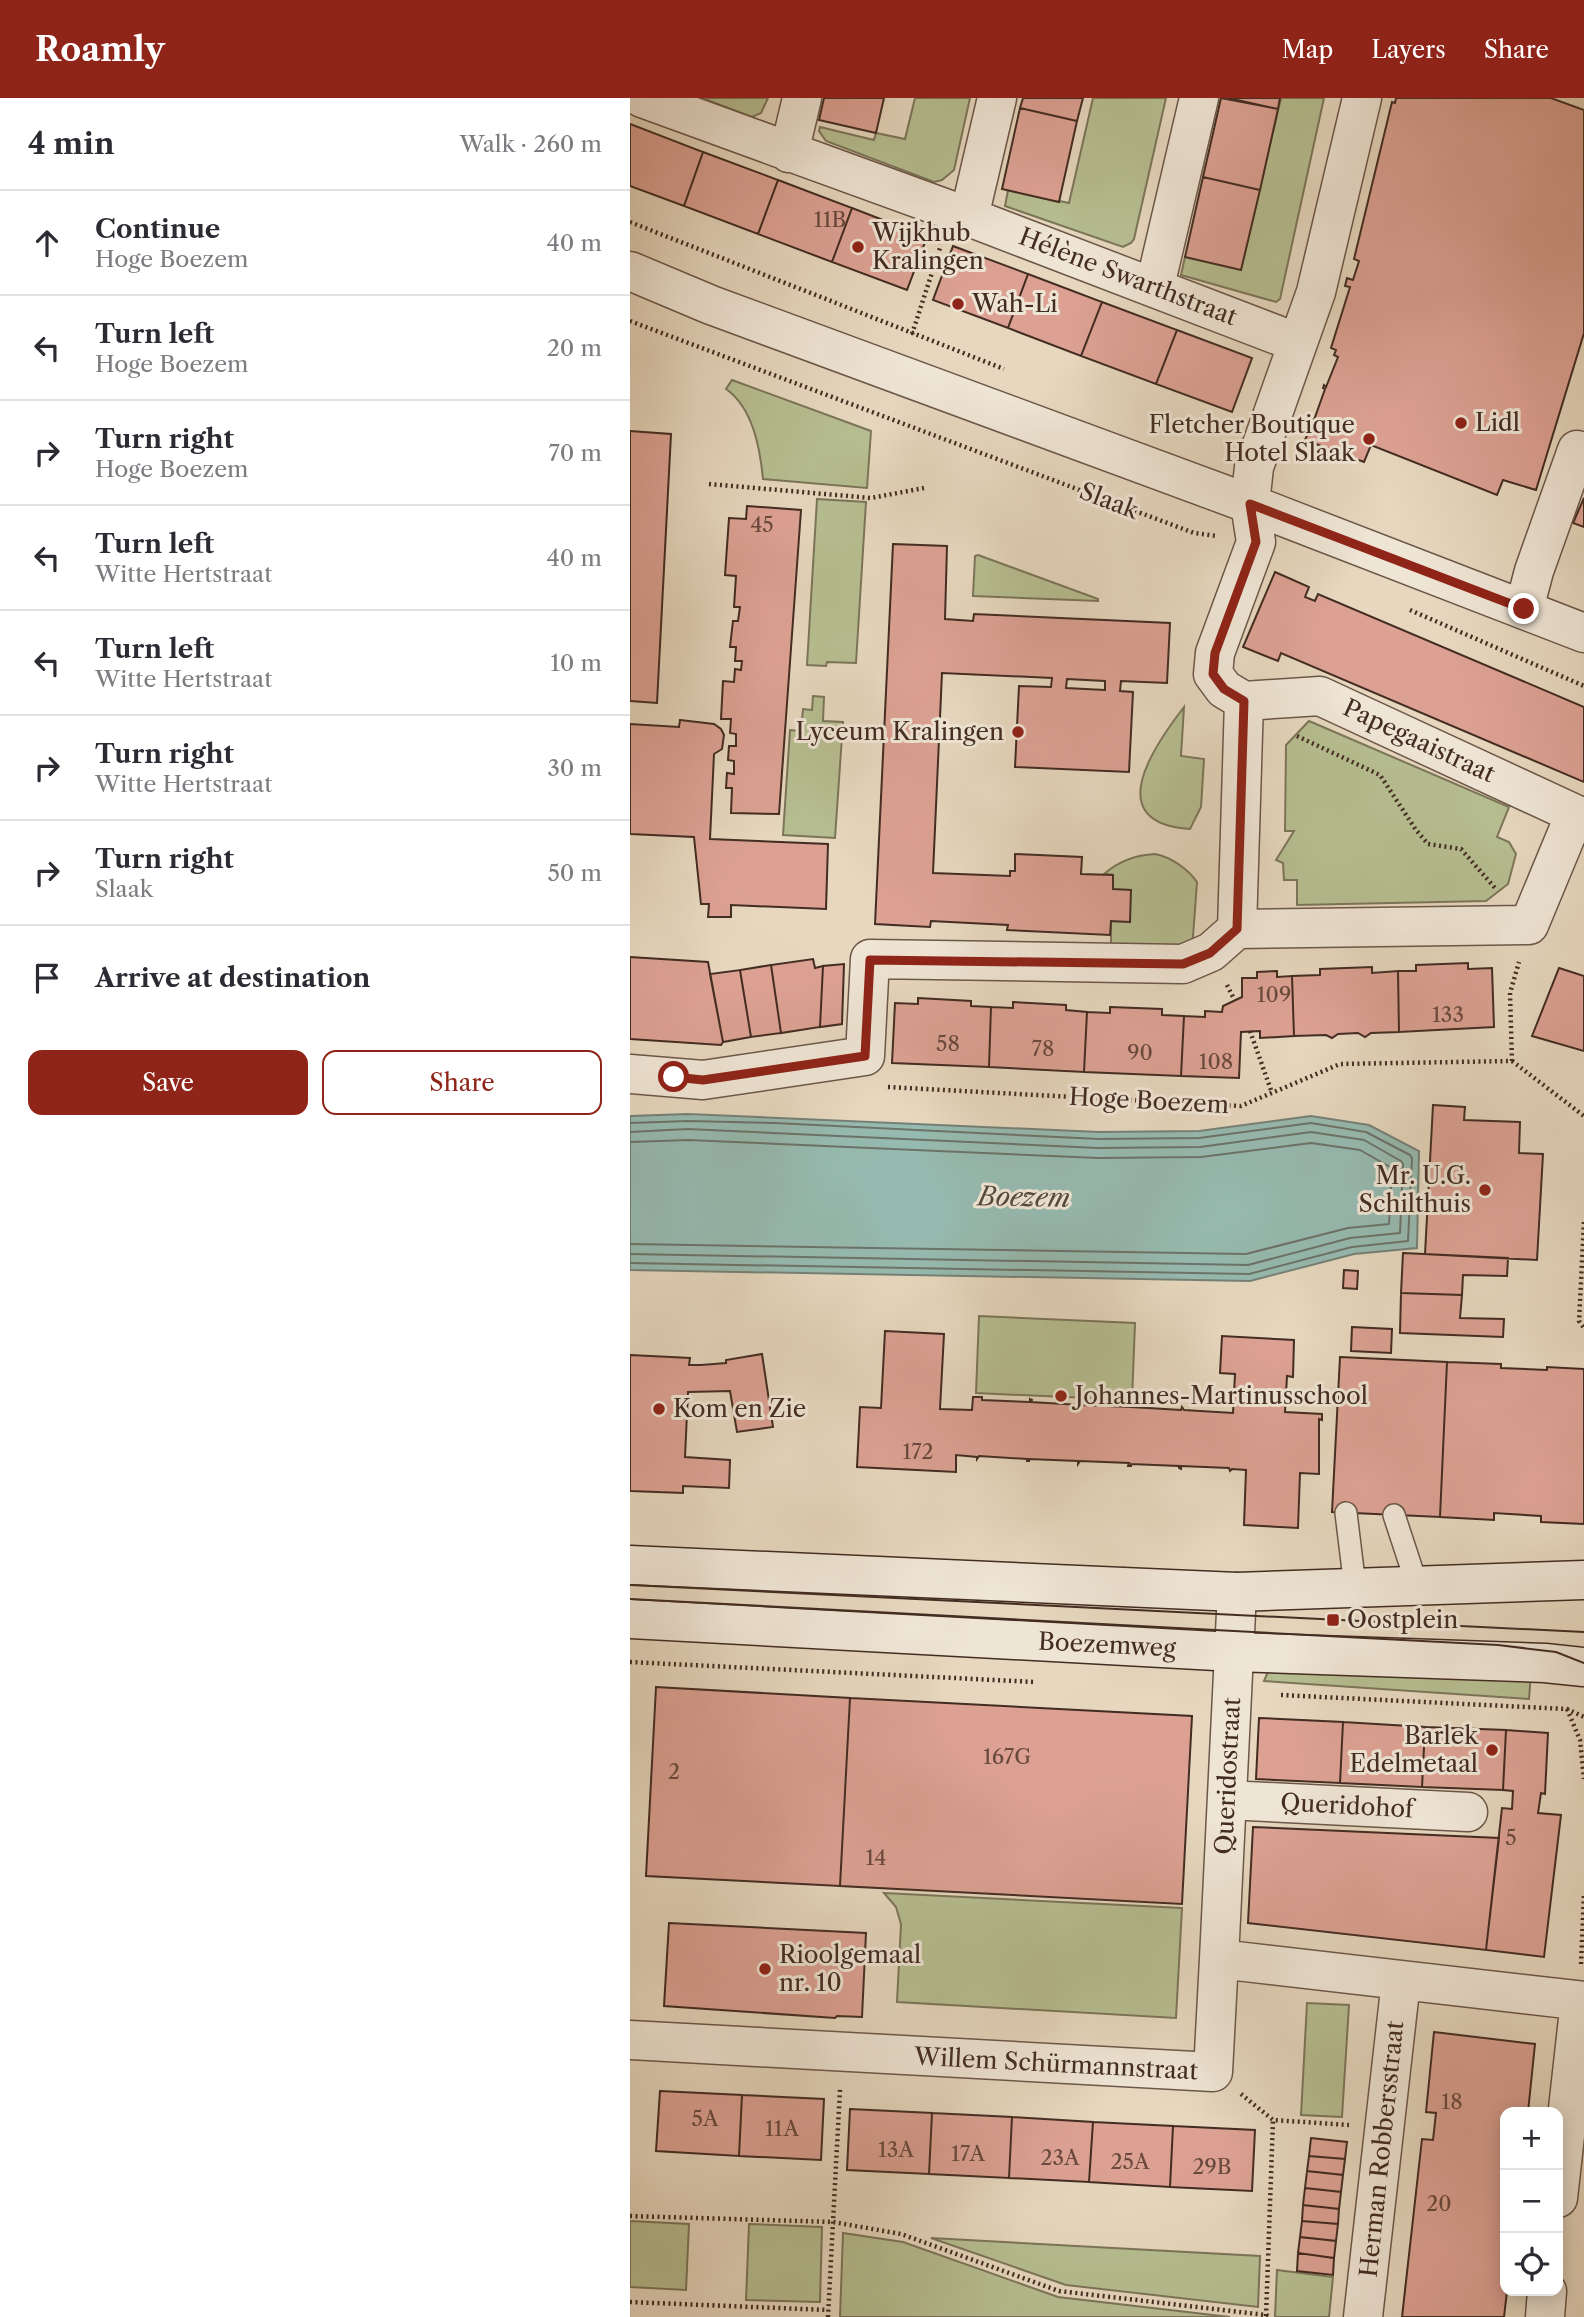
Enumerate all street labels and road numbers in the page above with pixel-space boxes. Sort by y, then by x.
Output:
street label: Hélène Swarthstraat [1015,222,1242,332]
street label: Slaak [1076,476,1144,525]
street label: Papegaaistraat [1339,693,1500,789]
street label: Hoge Boezem [1068,1082,1230,1119]
street label: Boezemweg [1037,1626,1177,1663]
street label: Queridostraat [1209,1696,1246,1855]
street label: Queridohof [1280,1788,1417,1824]
street label: Herman Robbersstraat [1354,2019,1409,2279]
street label: Willem Schürmannstraat [912,2042,1199,2085]

